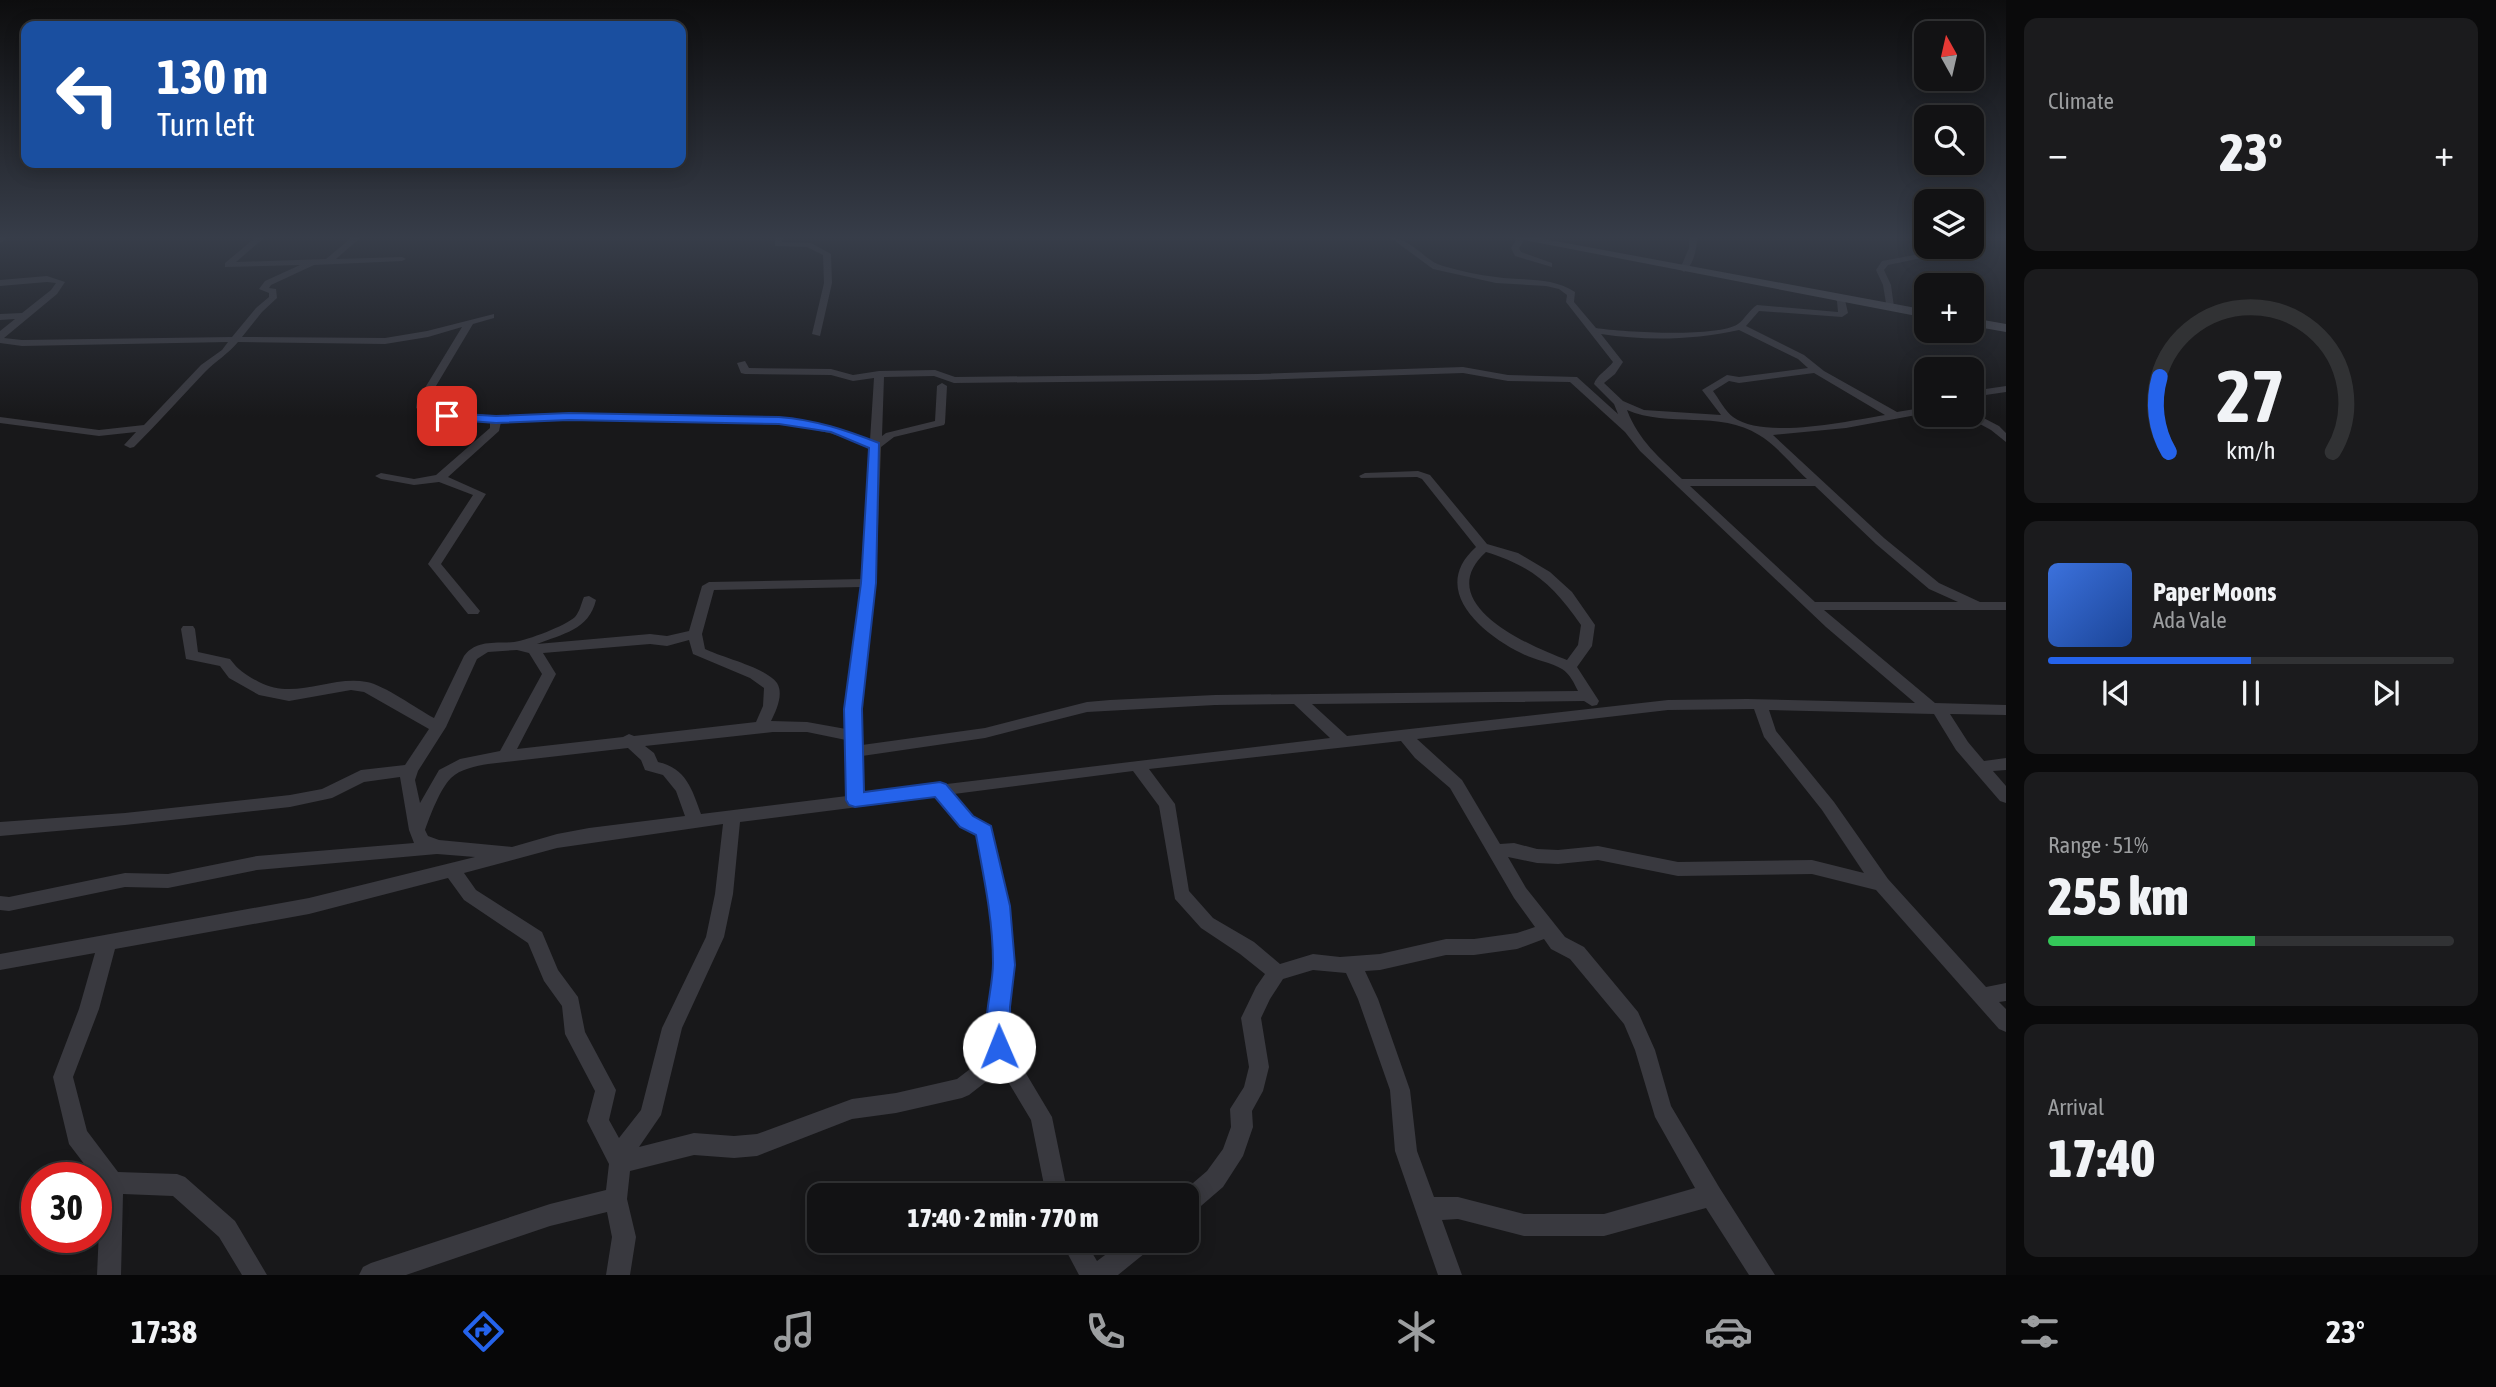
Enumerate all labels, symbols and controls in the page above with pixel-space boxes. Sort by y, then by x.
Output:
north arrow [1914,21,1984,91]
map controls [1914,21,1984,427]
text: 130 m [157,48,268,104]
icon: left [42,49,133,140]
text: Climate [2048,88,2114,114]
button: search [1914,105,1984,175]
text: Turn left [157,106,255,143]
text: 23° [2219,122,2283,182]
text: − [2048,131,2068,174]
text: + [2434,131,2454,174]
button: layers [1914,189,1984,259]
button: + [1914,273,1984,343]
text: 27 [2217,355,2285,438]
button: − [1914,357,1984,427]
pin [417,386,477,446]
icon: arrive [428,397,466,435]
text: km/h [2226,436,2276,464]
text: Paper Moons [2153,577,2276,607]
text: Ada Vale [2153,607,2227,633]
icon: previous [2097,674,2135,712]
icon: pause [2232,674,2270,712]
icon: next [2367,674,2405,712]
text: Range · 51% [2048,832,2148,858]
text: 255 km [2048,866,2189,926]
position arrow [962,1010,1036,1084]
text: Arrival [2048,1094,2104,1120]
text: 17:40 [2048,1128,2155,1188]
speed limit sign: 30 [21,1162,112,1253]
text: 17:40 · 2 min · 770 m [908,1203,1098,1233]
icon: directions [459,1307,508,1356]
icon: music [770,1307,819,1356]
icon: phone [1081,1307,1130,1356]
icon: climate [1392,1307,1441,1356]
icon: car [1704,1307,1753,1356]
icon: filters [2015,1307,2064,1356]
text: 17:38 [131,1313,197,1350]
text: 23° [2326,1313,2365,1350]

